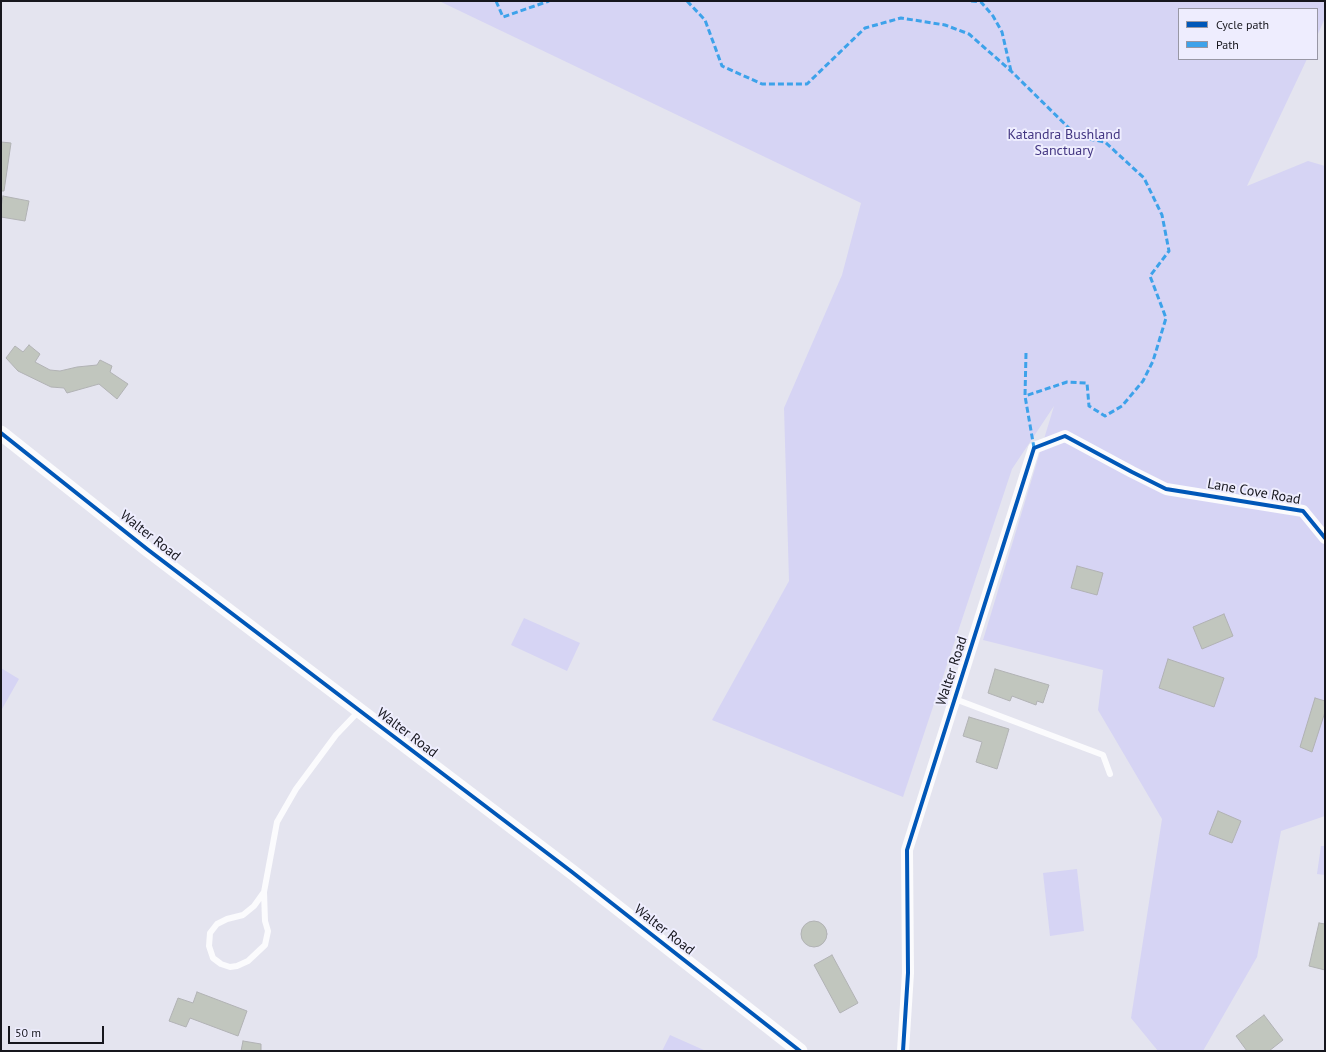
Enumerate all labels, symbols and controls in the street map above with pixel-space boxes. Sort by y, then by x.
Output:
legend [1178,8,1318,60]
text: Cycle path [1216,17,1269,32]
text: Path [1216,37,1239,52]
park label: Katandra Bushland Sanctuary [1008,127,1120,160]
street label: Lane Cove Road [1206,476,1302,508]
street label: Walter Road [117,507,183,565]
street label: Walter Road [933,634,971,708]
street label: Walter Road [373,705,441,761]
street label: Walter Road [631,901,697,959]
scale bar [10,1018,106,1044]
text: 50 m [15,1025,41,1040]

